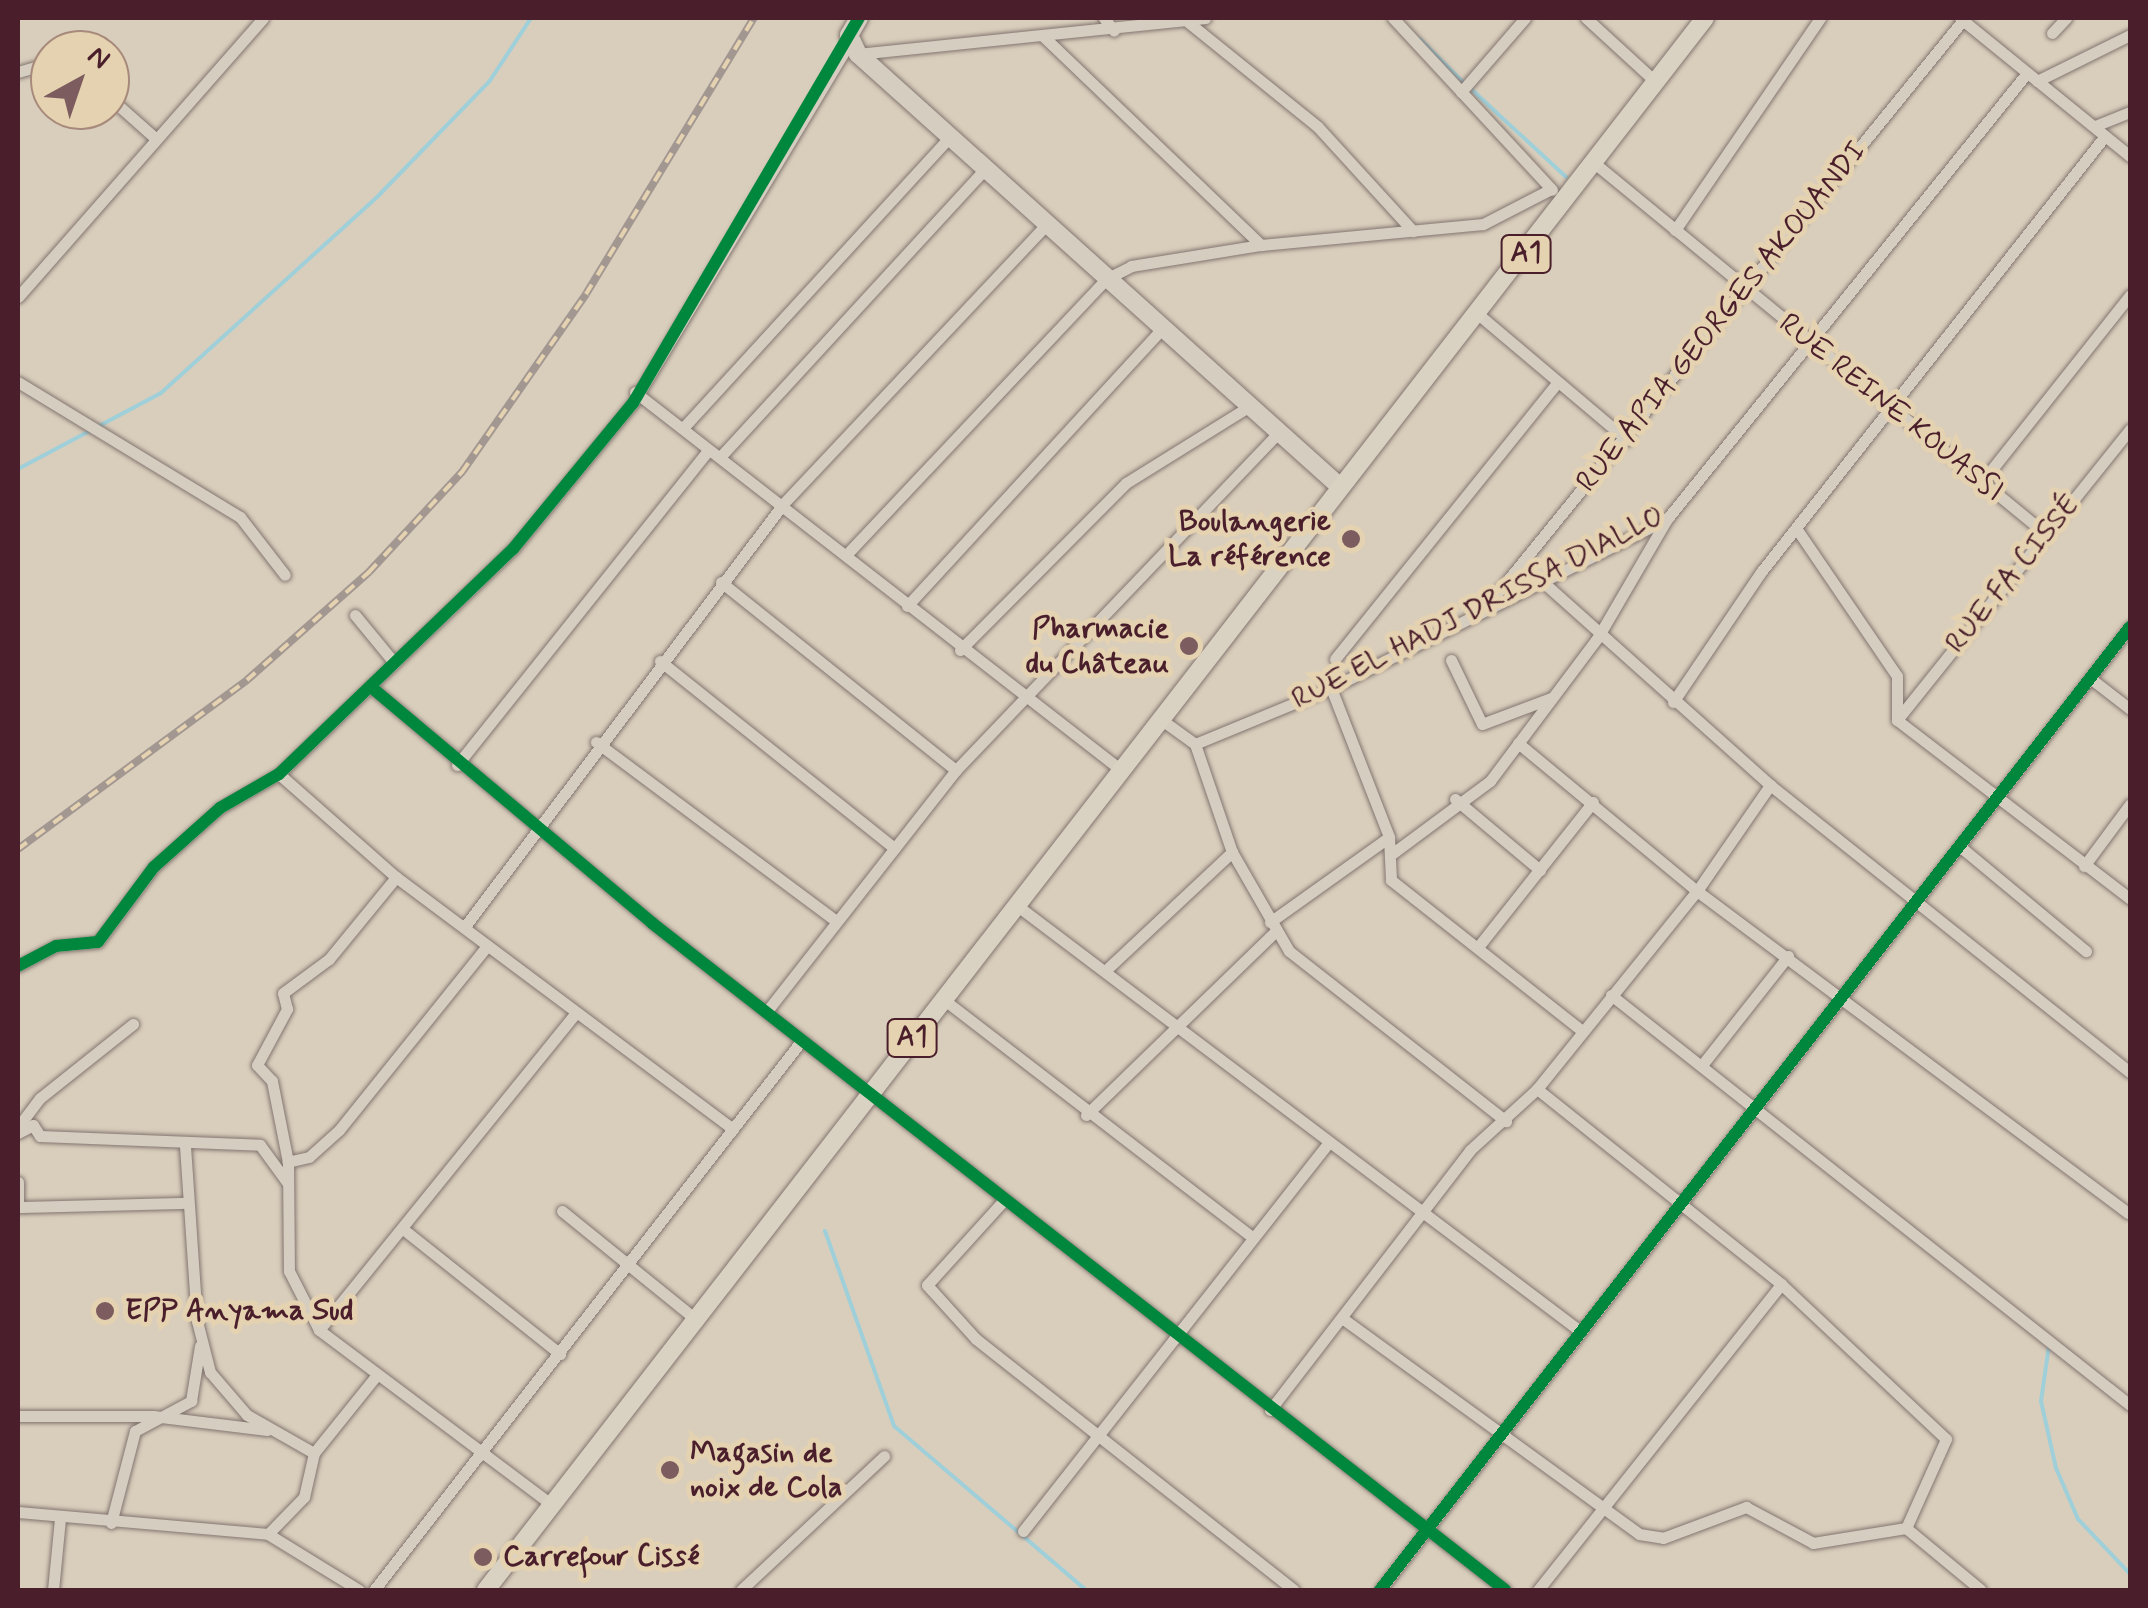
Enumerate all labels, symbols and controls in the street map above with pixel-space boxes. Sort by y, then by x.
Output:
north arrow [30,30,130,130]
text: N [79,38,117,78]
street label: RUE APIA GEORGES AKOUANDI [1569,134,1875,500]
road number: A1 [1498,231,1554,277]
street label: RUE REINE KOUASSI [1767,302,2015,514]
street label: RUE FA CISSÉ [1937,486,2089,662]
street label: RUE EL HADJ DRISSA DIALLO [1285,498,1671,718]
place label: Boulangerie La référence [1168,504,1331,574]
marker: Boulangerie La référence [1340,528,1362,550]
place label: Pharmacie du Château [1020,611,1169,682]
marker: Pharmacie du Château [1178,635,1200,657]
road number: A1 [884,1015,940,1061]
place label: EPP Anyama Sud [125,1293,354,1329]
marker: EPP Anyama Sud [94,1300,116,1322]
place label: Magasin de noix de Cola [690,1435,841,1506]
marker: Magasin de noix de Cola [659,1459,681,1481]
place label: Carrefour Cissé [503,1539,704,1575]
marker: Carrefour Cissé [472,1546,494,1568]

